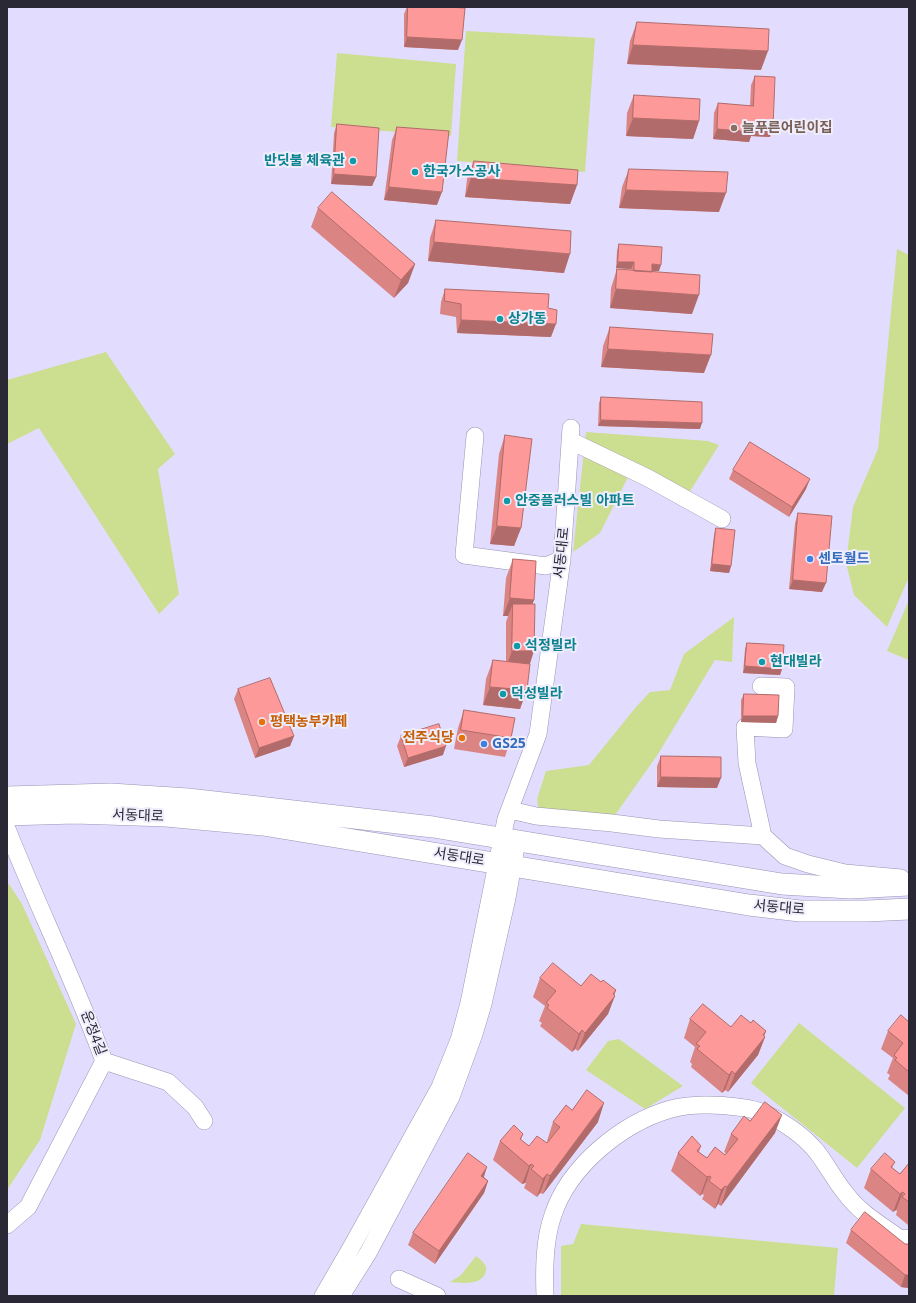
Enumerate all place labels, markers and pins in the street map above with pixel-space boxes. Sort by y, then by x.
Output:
place label: 늘푸른어린이집 [742,120,832,136]
marker: 늘푸른어린이집 [729,123,739,133]
place label: 반딧불 체육관 [264,153,345,169]
marker: 반딧불 체육관 [348,156,358,166]
place label: 한국가스공사 [423,164,500,180]
marker: 한국가스공사 [410,167,420,177]
place label: 상가동 [508,311,547,327]
marker: 상가동 [495,314,505,324]
place label: 안중플러스빌 아파트 [515,493,635,509]
marker: 안중플러스빌 아파트 [502,496,512,506]
place label: 센토월드 [818,551,870,567]
marker: 센토월드 [805,554,815,564]
place label: 석정빌라 [525,638,577,654]
marker: 석정빌라 [512,641,522,651]
place label: 현대빌라 [770,654,822,670]
marker: 현대빌라 [757,657,767,667]
place label: 덕성빌라 [511,686,563,702]
marker: 덕성빌라 [498,689,508,699]
place label: 평택농부카페 [270,714,347,730]
marker: 평택농부카페 [257,717,267,727]
place label: 전주식당 [402,730,454,746]
marker: 전주식당 [457,733,467,743]
place label: GS25 [492,736,526,752]
marker: GS25 [479,739,489,749]

